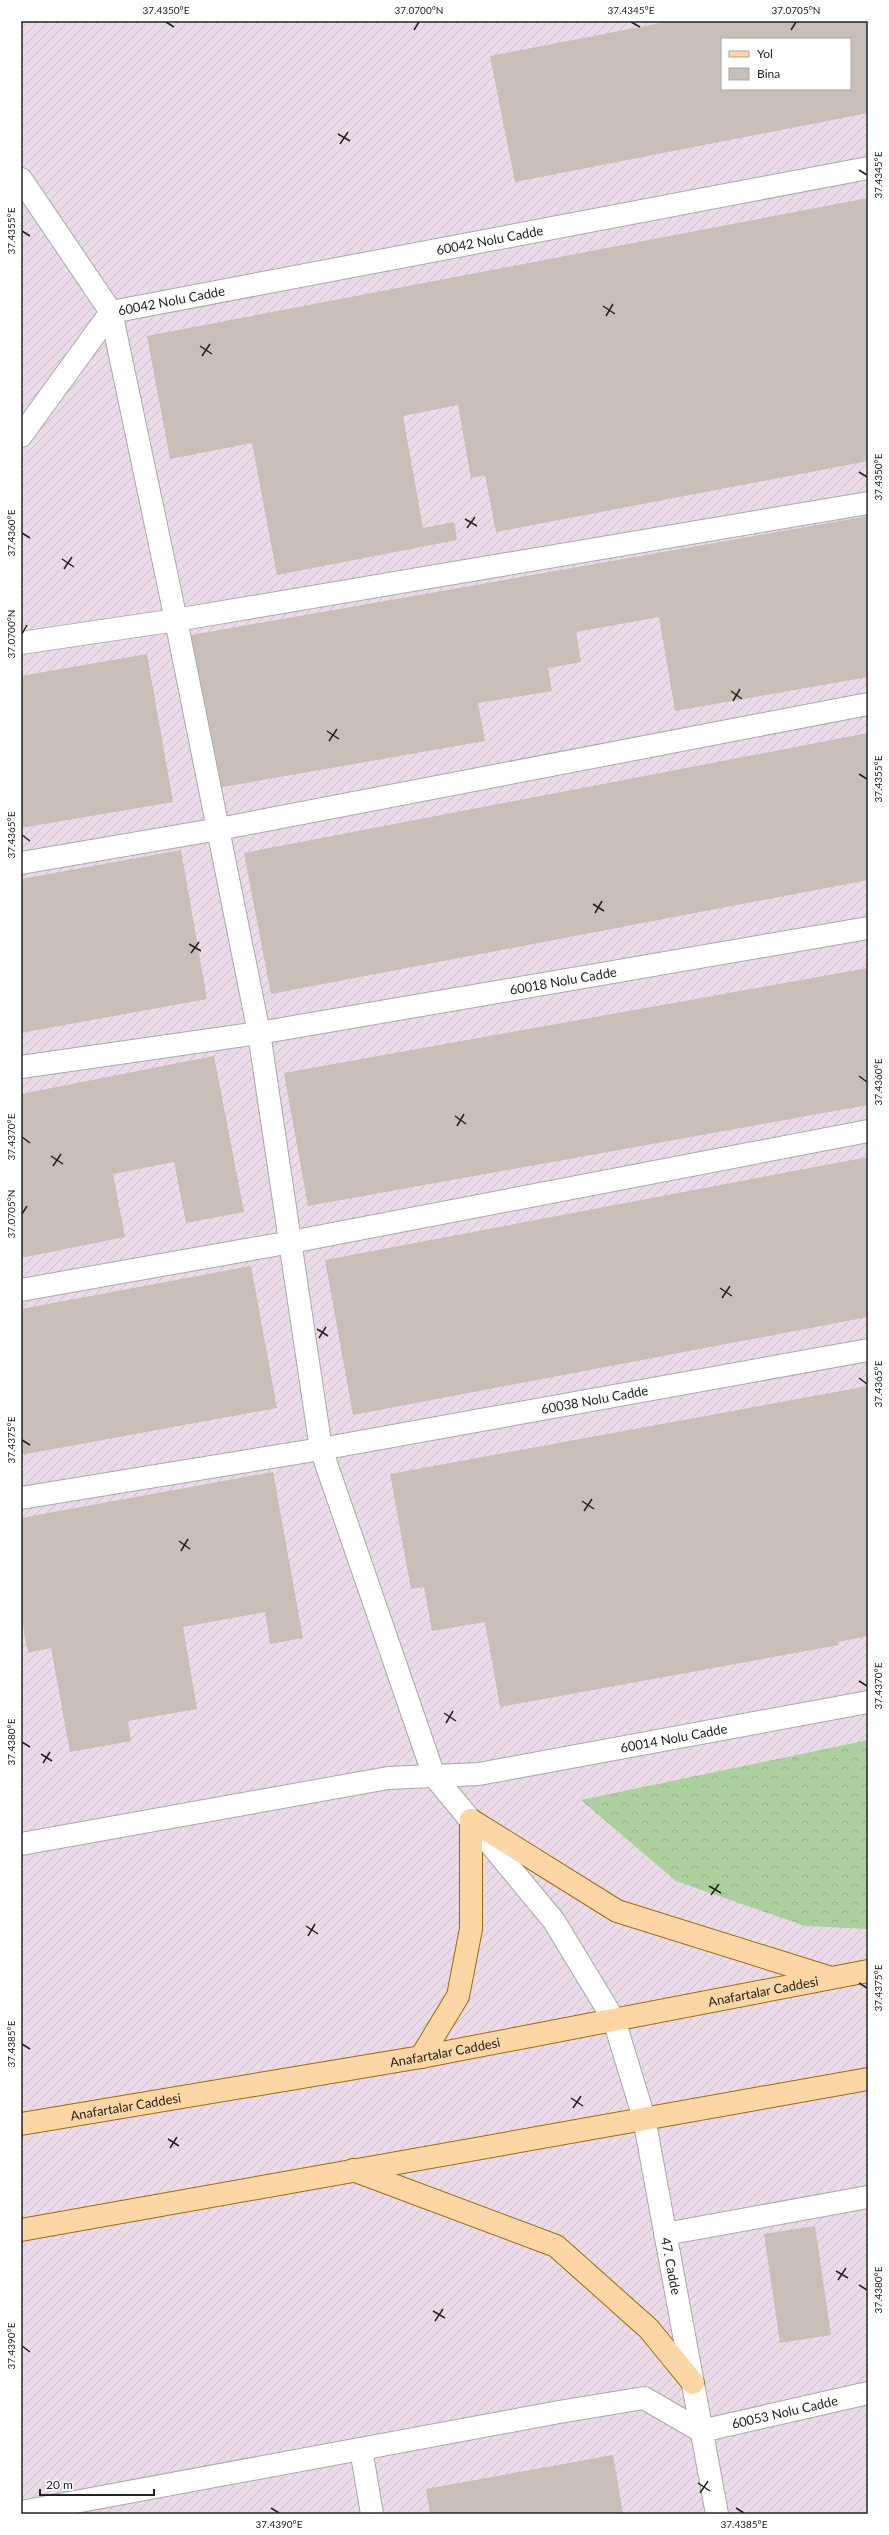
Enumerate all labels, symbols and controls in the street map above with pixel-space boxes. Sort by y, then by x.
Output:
text: 37.4350°E [142,4,190,16]
text: 37.0700°N [395,4,443,16]
text: 37.4345°E [607,4,655,16]
text: 37.0705°N [772,4,820,16]
legend [721,38,851,90]
text: Yol [757,46,773,61]
text: Bina [757,66,780,81]
text: 37.4345°E [872,151,884,199]
text: 37.4355°E [5,207,17,255]
street label: 60042 Nolu Cadde [435,222,544,258]
street label: 60042 Nolu Cadde [117,283,226,319]
text: 37.4350°E [872,453,884,501]
text: 37.4360°E [5,509,17,557]
text: 37.0700°N [5,610,17,658]
text: 37.4355°E [872,755,884,803]
text: 37.4365°E [5,811,17,859]
street label: 60018 Nolu Cadde [508,963,618,998]
text: 37.4360°E [872,1058,884,1106]
text: 37.4370°E [5,1113,17,1161]
text: 37.0705°N [5,1190,17,1238]
text: 37.4365°E [872,1360,884,1408]
street label: 60038 Nolu Cadde [540,1382,649,1417]
text: 37.4375°E [5,1416,17,1464]
text: 37.4370°E [872,1662,884,1710]
text: 37.4380°E [5,1718,17,1766]
street label: 60014 Nolu Cadde [619,1720,729,1756]
text: 37.4375°E [872,1964,884,2012]
street label: Anafartalar Caddesi [707,1973,820,2010]
text: 37.4385°E [5,2020,17,2068]
street label: Anafartalar Caddesi [389,2034,501,2070]
street label: Anafartalar Caddesi [69,2089,182,2124]
street label: 47. Cadde [658,2236,684,2296]
text: 37.4380°E [872,2266,884,2314]
text: 37.4390°E [5,2322,17,2370]
street label: 60053 Nolu Cadde [730,2392,839,2432]
scale bar [40,2471,154,2497]
text: 20 m [46,2477,73,2492]
text: 37.4390°E [255,2518,303,2530]
text: 37.4385°E [720,2518,768,2530]

